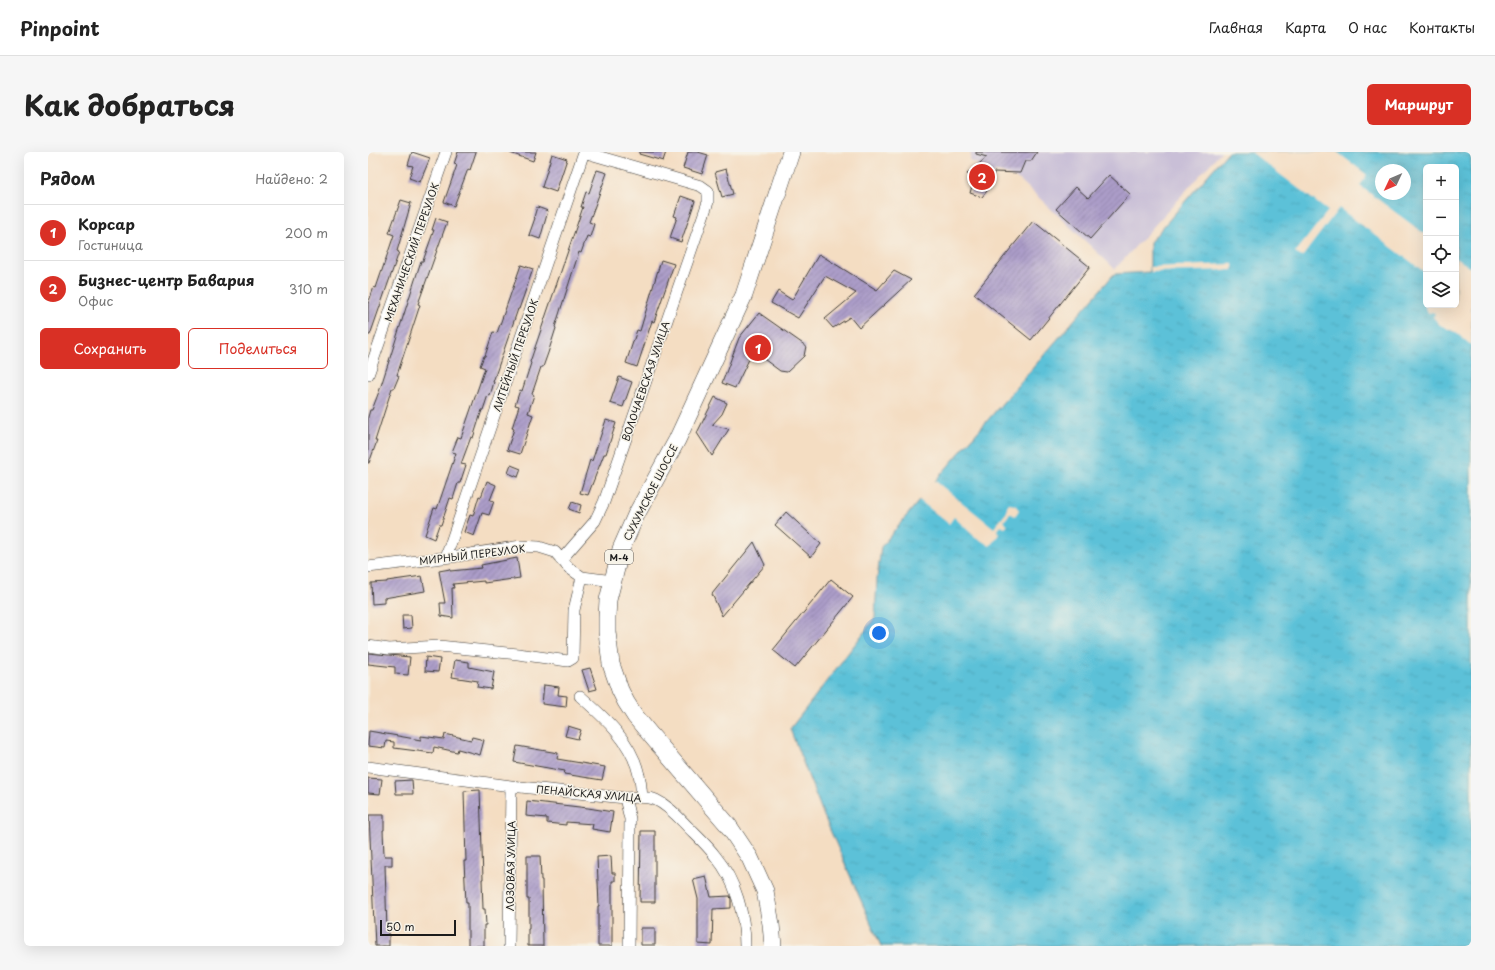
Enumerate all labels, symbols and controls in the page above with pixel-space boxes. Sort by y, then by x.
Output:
text: Pinpoint [20,14,100,42]
text: Главная [1209,17,1263,38]
text: Карта [1285,17,1326,38]
text: О нас [1348,17,1387,38]
text: Контакты [1409,17,1475,38]
text: Как добраться [24,83,235,126]
button: Маршрут [1367,84,1471,125]
pin: 2 [969,162,995,192]
north arrow [1375,164,1411,200]
map controls [1423,164,1459,308]
button: + [1423,164,1459,200]
text: Рядом [40,165,95,191]
text: Найдено: 2 [255,169,328,188]
street label: МЕХАНИЧЕСКИЙ ПЕРЕУЛОК [380,180,442,323]
button: − [1423,200,1459,236]
text: Корсар [78,212,135,235]
text: 1 [50,223,56,242]
text: 200 m [285,223,328,242]
text: Гостиница [78,235,143,254]
button: locate [1423,236,1459,272]
text: Бизнес-центр Бавария [78,268,255,291]
button: layers [1423,272,1459,308]
text: 2 [48,279,58,298]
text: 310 m [289,279,328,298]
text: Офис [78,291,113,310]
street label: ЛИТЕЙНЫЙ ПЕРЕУЛОК [489,296,541,413]
street label: ВОЛОЧАЕВСКАЯ УЛИЦА [617,319,673,443]
button: Сохранить [40,328,180,369]
button: Поделиться [188,328,328,369]
pin: 1 [745,333,771,363]
street label: СУХУМСКОЕ ШОССЕ [619,441,681,543]
street label: МИРНЫЙ ПЕРЕУЛОК [418,540,526,568]
road number: М-4 [605,550,633,564]
your location [869,623,889,643]
street label: ПЕНАЙСКАЯ УЛИЦА [536,781,643,805]
street label: ЛОЗОВАЯ УЛИЦА [502,820,518,911]
scale bar [380,918,456,937]
text: 50 m [386,918,415,935]

